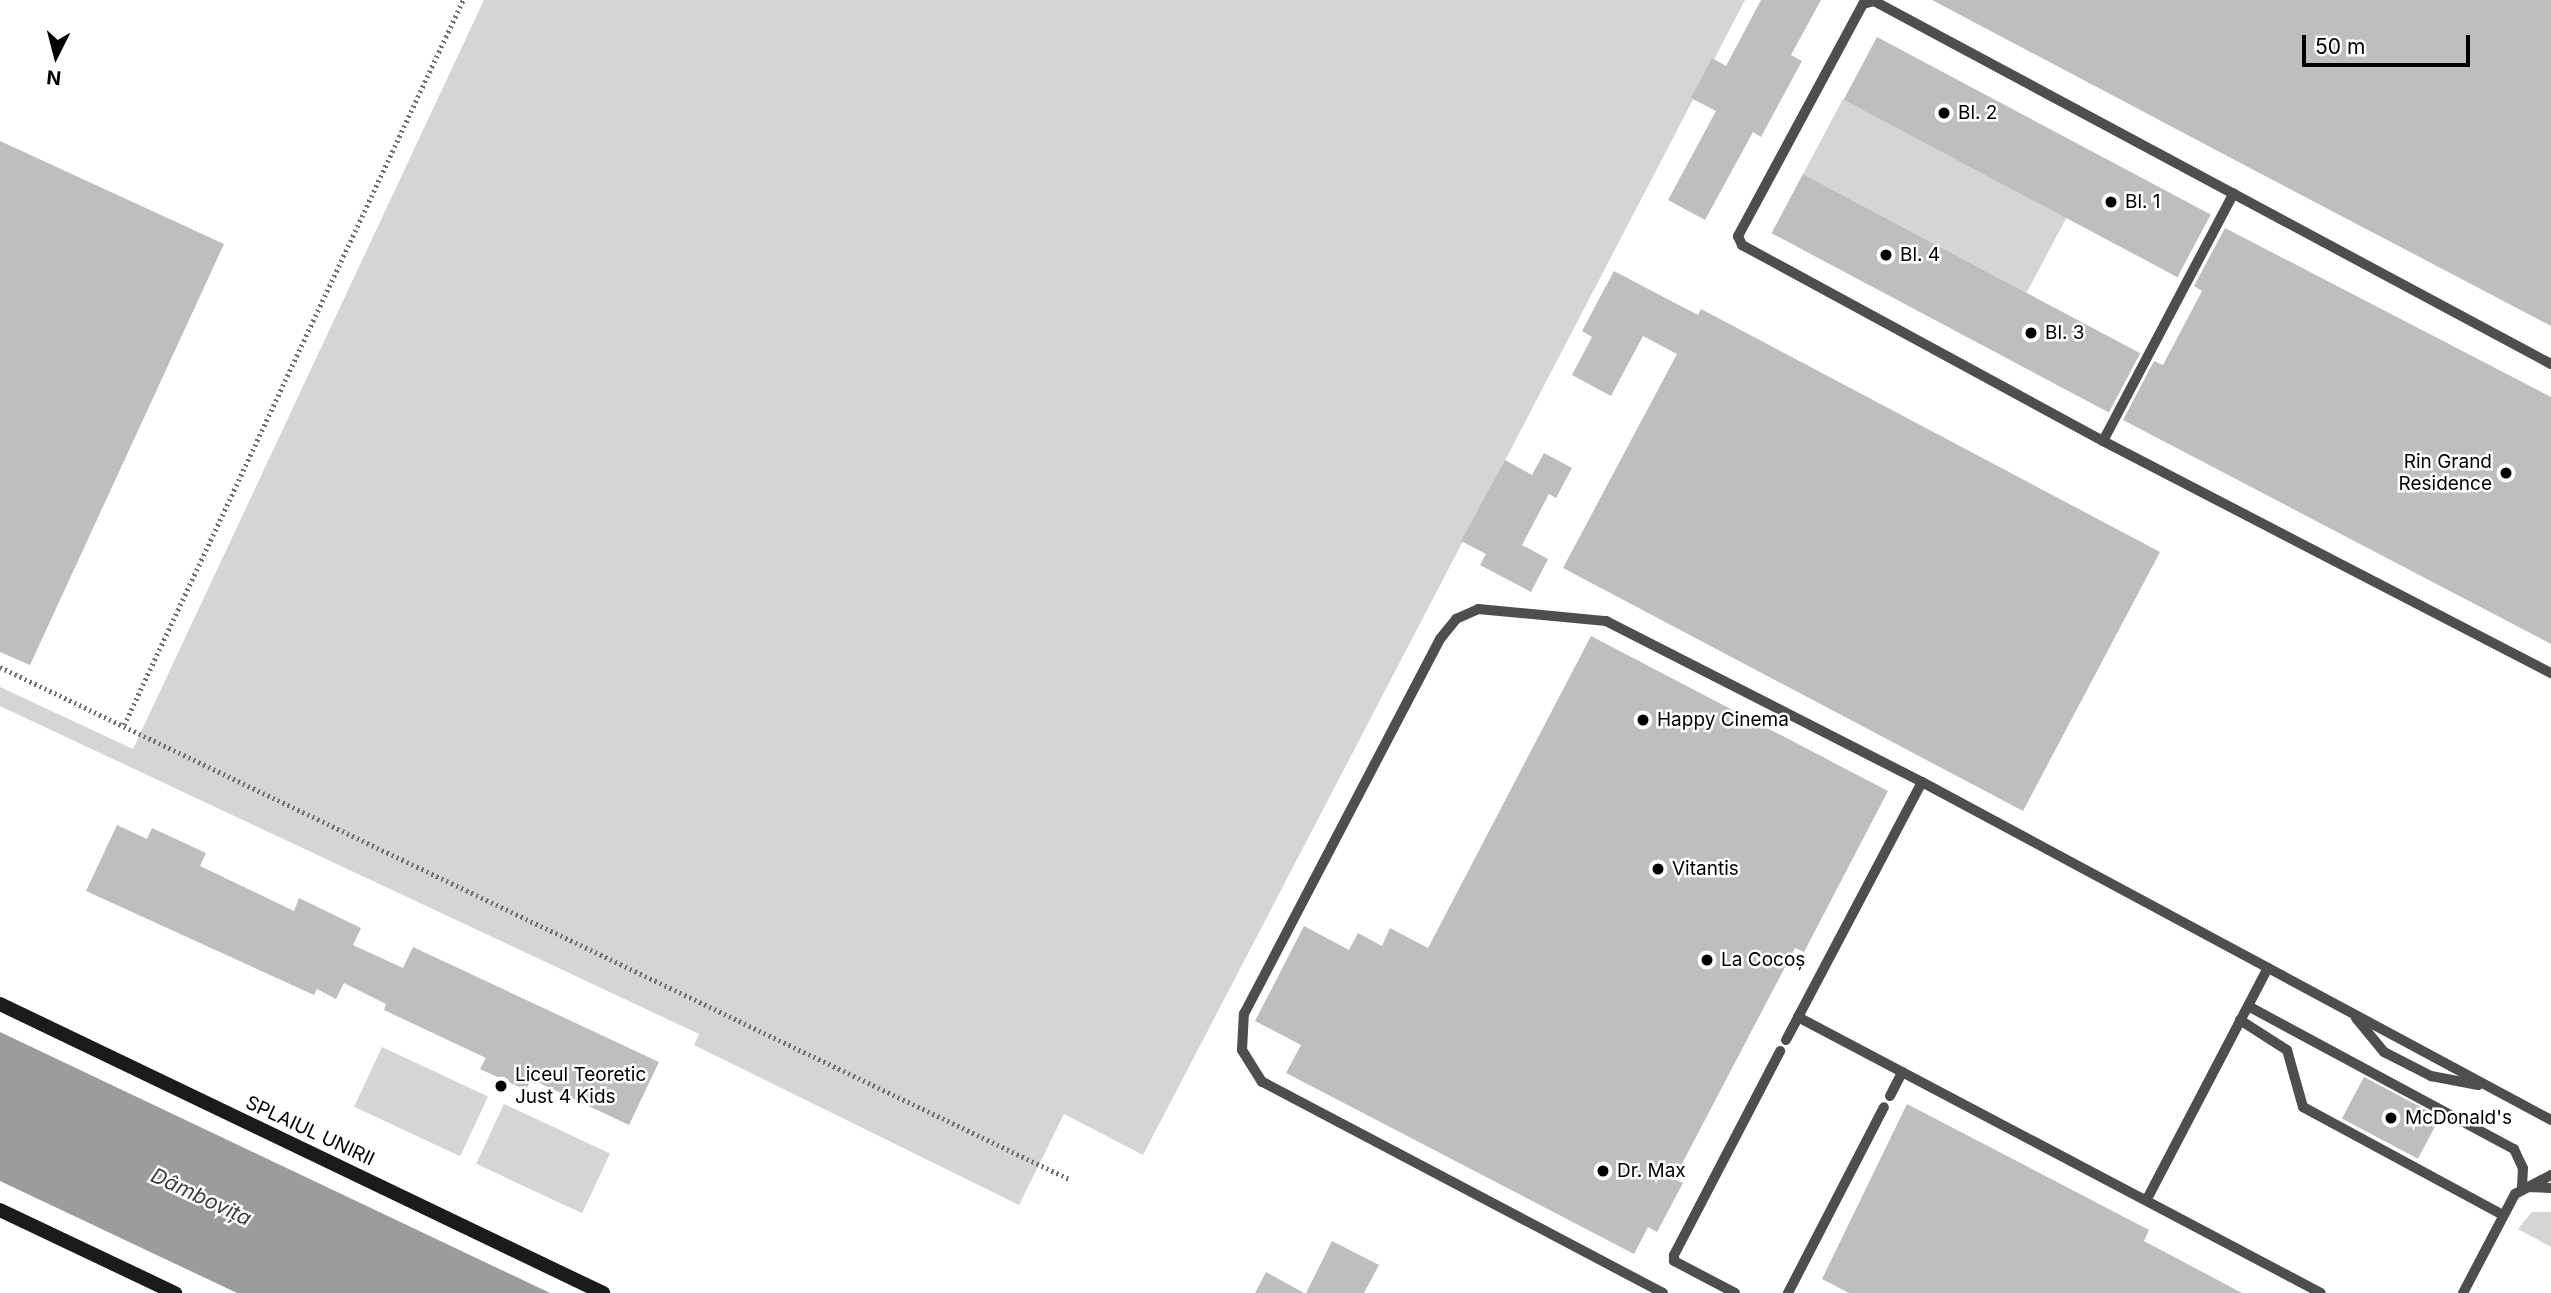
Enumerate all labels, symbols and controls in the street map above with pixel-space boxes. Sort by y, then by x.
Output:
north arrow [21,21,91,91]
scale bar [2306,21,2474,65]
text: 50 m [2315,34,2365,59]
text: N [45,65,62,90]
place label: Bl. 2 [1958,102,1997,124]
marker: Bl. 2 [1936,105,1952,121]
place label: Bl. 1 [2125,191,2161,213]
marker: Bl. 1 [2103,194,2119,210]
place label: Bl. 4 [1900,244,1940,266]
marker: Bl. 4 [1878,247,1894,263]
place label: Bl. 3 [2045,322,2085,344]
marker: Bl. 3 [2023,325,2039,341]
place label: Rin Grand Residence [2398,451,2492,495]
marker: Rin Grand Residence [2498,465,2514,481]
place label: Happy Cinema [1657,709,1789,731]
marker: Happy Cinema [1635,712,1651,728]
place label: Vitantis [1672,858,1739,880]
marker: Vitantis [1650,861,1666,877]
place label: La Cocoș [1721,949,1805,971]
marker: La Cocoș [1699,952,1715,968]
place label: Liceul Teoretic Just 4 Kids [515,1064,646,1108]
marker: Liceul Teoretic Just 4 Kids [493,1078,509,1094]
street label: SPLAIUL UNIRII [242,1091,378,1171]
place label: McDonald's [2405,1107,2512,1129]
marker: McDonald's [2383,1110,2399,1126]
place label: Dr. Max [1617,1160,1686,1182]
water label: Dâmbovița [147,1163,255,1231]
marker: Dr. Max [1595,1163,1611,1179]

